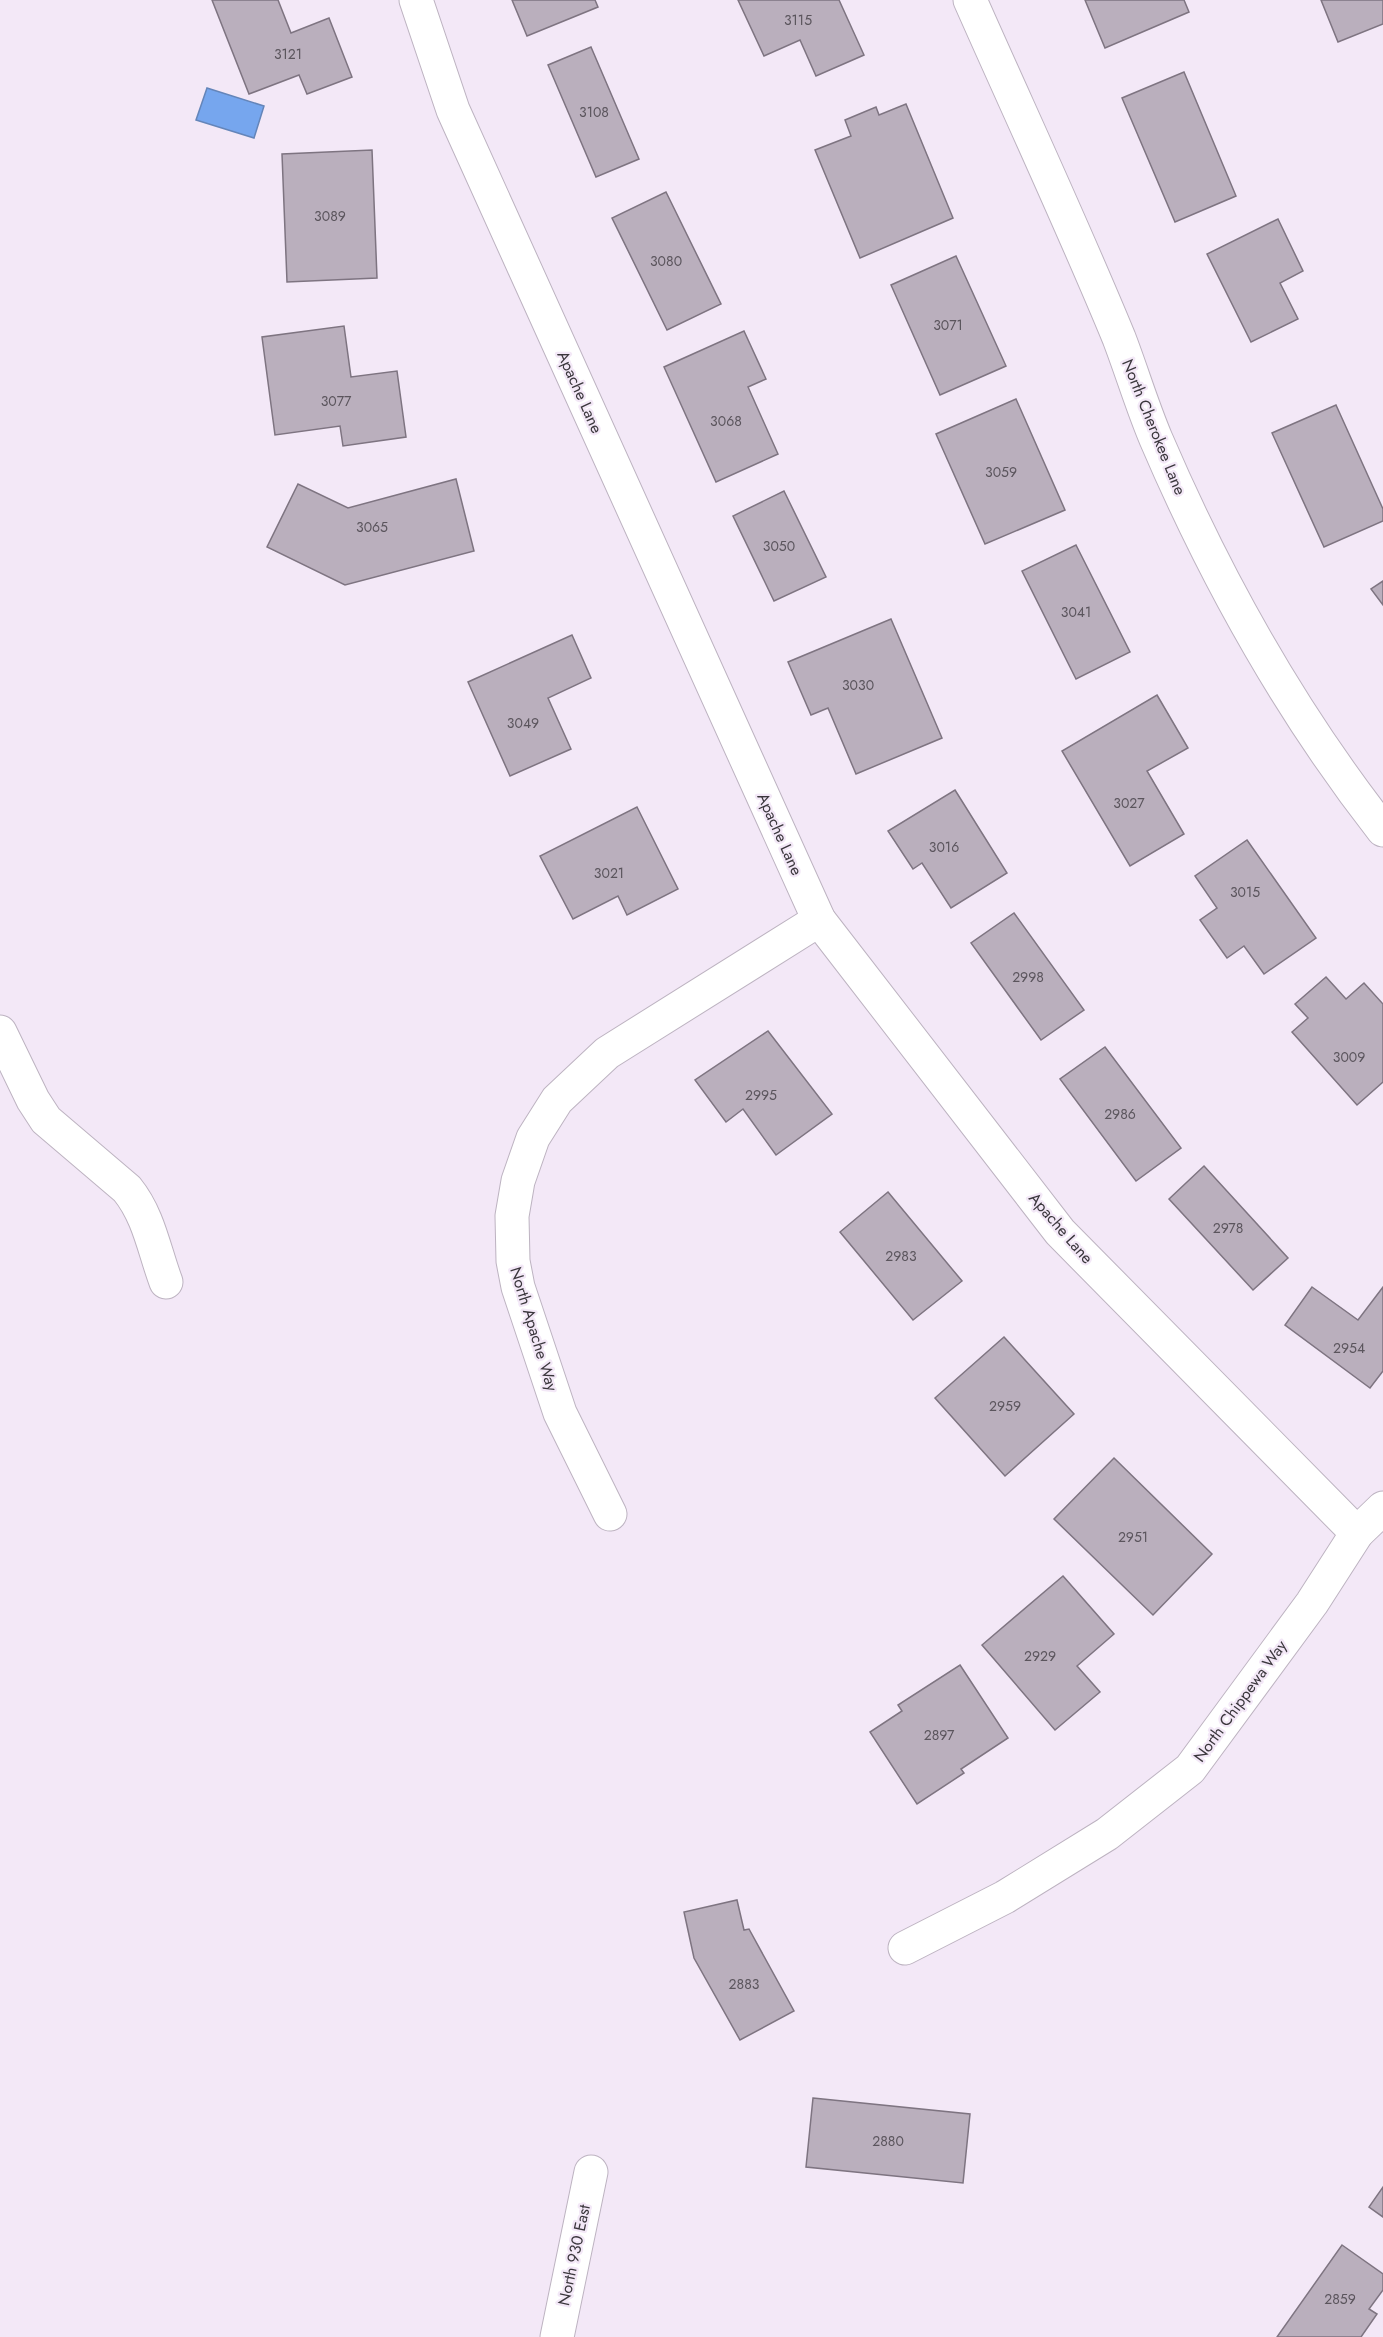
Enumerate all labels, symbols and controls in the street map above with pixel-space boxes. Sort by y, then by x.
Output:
house number: 3115 [784,10,812,30]
house number: 3121 [274,44,302,64]
house number: 3108 [579,102,609,122]
house number: 3089 [314,206,346,226]
house number: 3080 [650,251,682,271]
house number: 3071 [933,315,963,335]
street label: Apache Lane [552,347,608,437]
street label: North Cherokee Lane [1116,356,1192,498]
house number: 3077 [321,391,352,411]
house number: 3068 [710,411,742,431]
house number: 3059 [985,462,1017,482]
house number: 3065 [356,517,388,537]
house number: 3050 [763,536,795,556]
house number: 3041 [1061,602,1091,622]
house number: 3030 [842,675,874,695]
house number: 3049 [507,713,539,733]
street label: Apache Lane [752,789,808,879]
house number: 3027 [1113,793,1145,813]
house number: 3016 [929,837,959,857]
house number: 3021 [594,863,624,883]
house number: 3015 [1230,882,1260,902]
house number: 2998 [1012,967,1044,987]
house number: 3009 [1333,1047,1365,1067]
house number: 2995 [745,1085,777,1105]
house number: 2986 [1104,1104,1136,1124]
street label: Apache Lane [1023,1187,1099,1269]
house number: 2978 [1213,1218,1243,1238]
house number: 2983 [885,1246,917,1266]
street label: North Apache Way [504,1264,564,1395]
house number: 2954 [1333,1338,1365,1358]
house number: 2959 [989,1396,1021,1416]
house number: 2951 [1118,1527,1148,1547]
street label: North Chippewa Way [1188,1635,1293,1767]
house number: 2929 [1024,1646,1056,1666]
house number: 2897 [924,1725,955,1745]
house number: 2883 [729,1974,760,1994]
house number: 2880 [872,2131,904,2151]
street label: North 930 East [552,2202,596,2308]
house number: 2859 [1324,2289,1356,2309]

